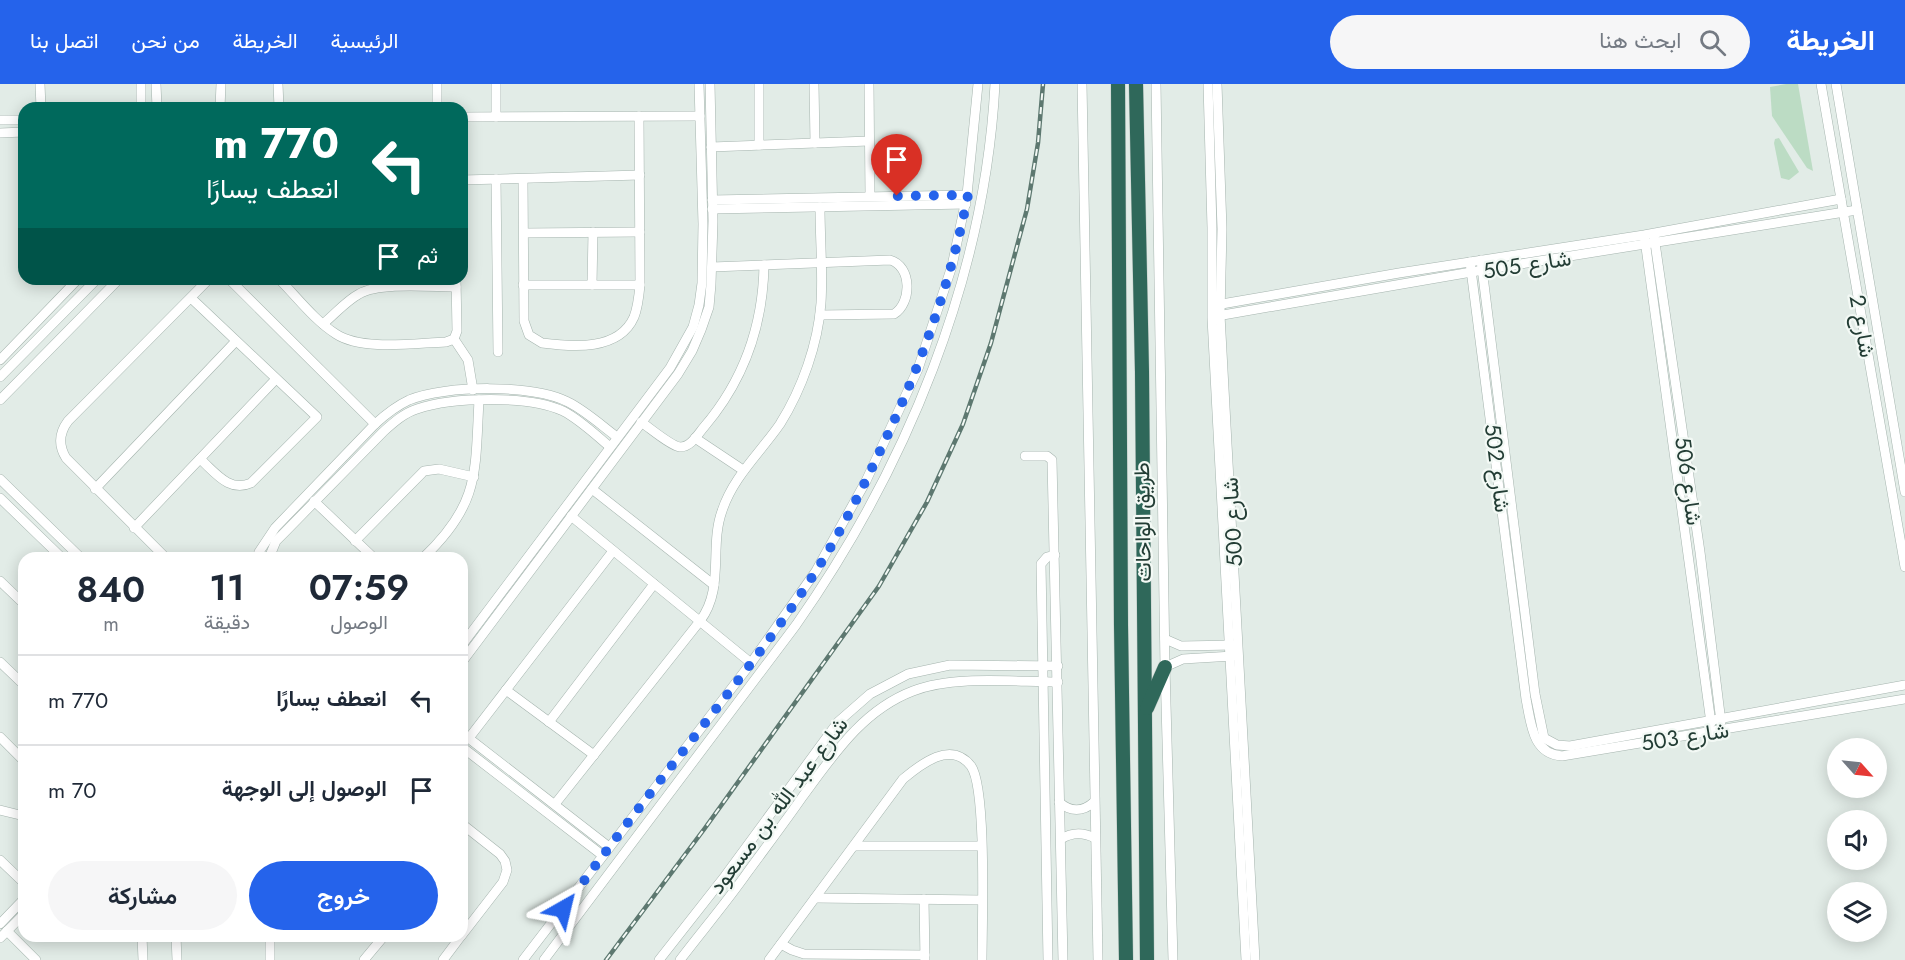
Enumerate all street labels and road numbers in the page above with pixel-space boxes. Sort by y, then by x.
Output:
street label: شارع 505 [1481,241,1573,287]
street label: شارع 2 [1842,292,1884,360]
street label: شارع 502 [1477,422,1519,514]
street label: شارع 506 [1667,435,1711,527]
street label: طريق الواحات [1125,462,1159,582]
street label: شارع 500 [1214,476,1250,568]
street label: شارع عبد الله بن مسعود [701,710,855,900]
street label: شارع 503 [1639,713,1731,759]

